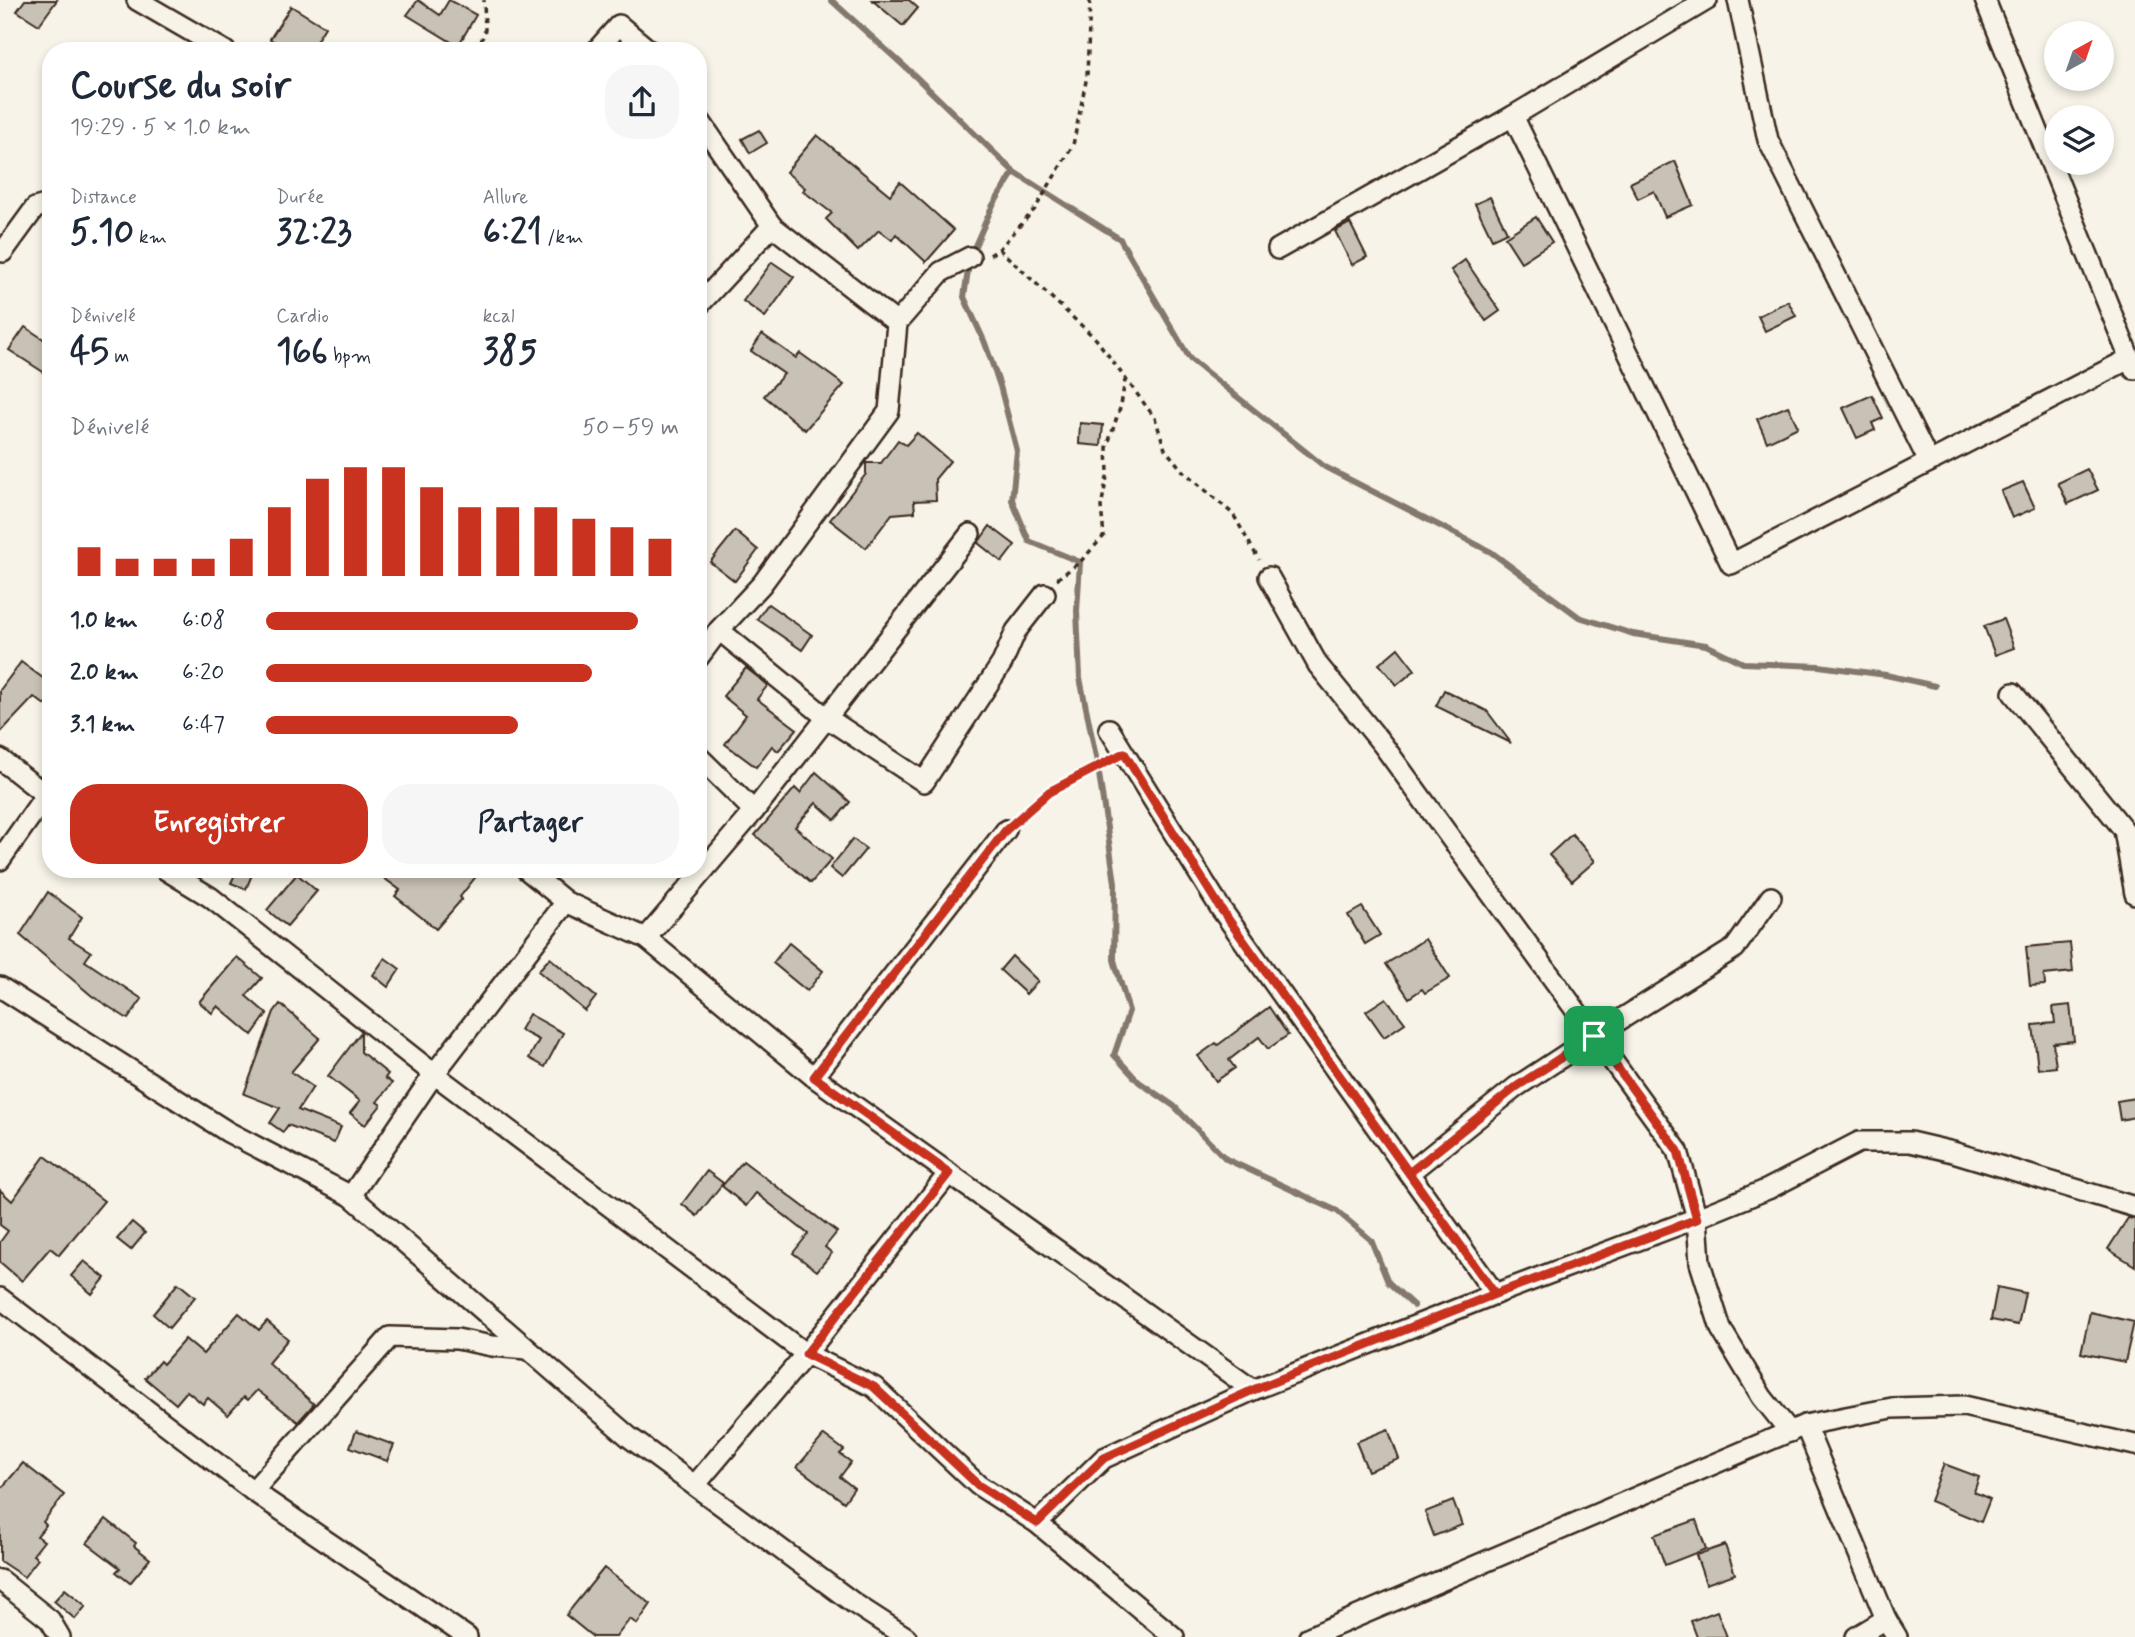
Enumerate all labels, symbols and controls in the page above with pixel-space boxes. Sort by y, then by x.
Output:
north arrow [2044,21,2114,91]
map controls [2044,21,2114,175]
text: Course du soir [70,62,291,111]
button: share [605,65,679,139]
button: layers [2044,105,2114,175]
text: 19:29 · 5 × 1.0 km [70,113,251,143]
text: Distance [70,185,137,210]
text: Durée [276,185,324,210]
text: Allure [483,185,528,210]
text: 5.10 [70,210,134,256]
text: 32:23 [276,210,352,256]
text: 6:21 [483,210,542,256]
text: km [134,225,167,250]
text: /km [542,225,583,250]
text: Dénivelé [70,304,136,329]
text: Cardio [276,304,329,329]
text: kcal [483,304,515,329]
text: 45 [70,329,109,375]
text: 166 [276,329,328,375]
text: 385 [483,329,537,375]
text: m [109,344,129,369]
text: bpm [328,344,371,369]
text: Dénivelé [70,413,149,443]
text: 50–59 m [582,413,679,443]
text: 1.0 km [70,606,138,636]
text: 6:08 [182,606,225,636]
text: 2.0 km [70,658,139,688]
text: 6:20 [182,658,224,688]
text: 3.1 km [70,710,135,740]
text: 6:47 [182,710,225,740]
button: Enregistrer [70,784,368,864]
button: Partager [382,784,679,864]
pin [1564,1006,1624,1066]
icon: arrive [1575,1017,1613,1055]

